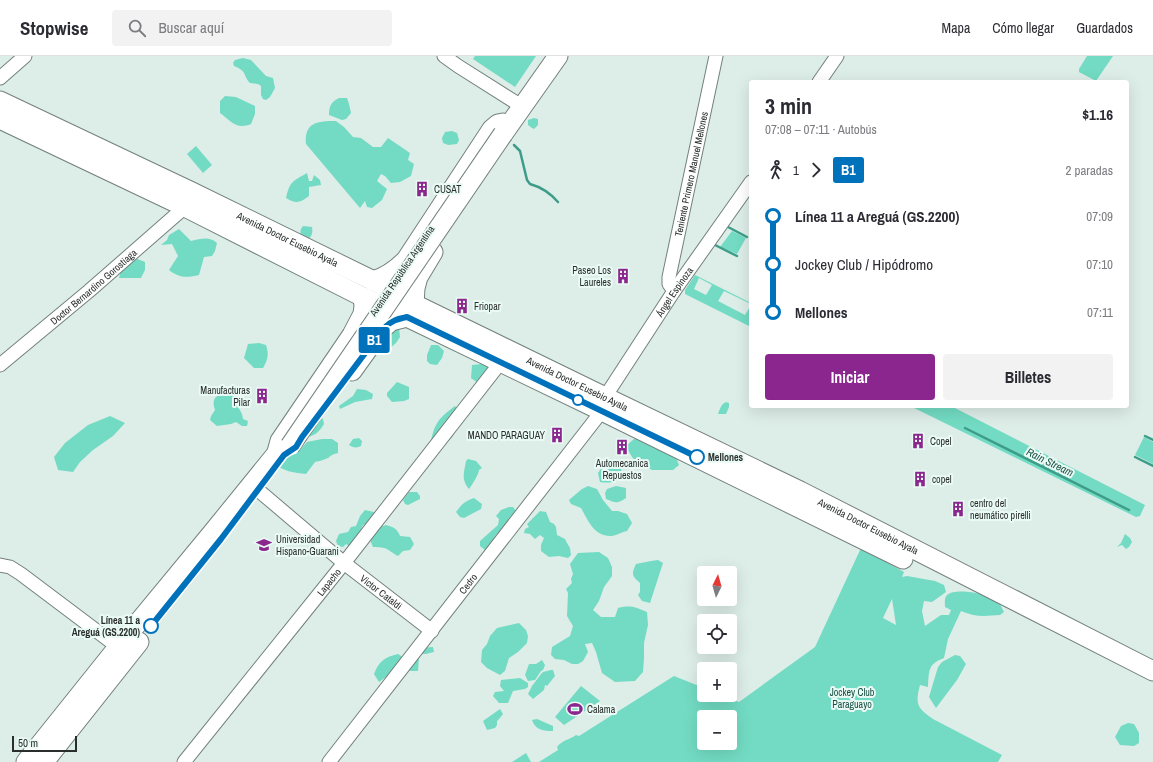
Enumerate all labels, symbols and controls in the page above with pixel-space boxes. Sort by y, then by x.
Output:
search box [112,10,392,46]
text: Stopwise [20,15,88,41]
icon: search [126,17,148,39]
text: Buscar aquí [158,17,224,38]
text: Mapa [942,19,970,37]
text: Cómo llegar [992,19,1054,37]
text: Guardados [1076,19,1133,37]
text: 3 min [765,91,812,121]
text: $1.16 [1082,104,1113,125]
street label: Teniente Primero Manuel Mellones [671,110,711,238]
text: 07:08 – 07:11 · Autobús [765,121,877,138]
icon: walk [765,159,787,181]
icon: forward [805,159,827,181]
text: B1 [841,161,856,179]
text: 1 [793,162,799,179]
text: 2 paradas [1066,162,1113,179]
building icon: CUSAT [413,180,431,198]
place label: CUSAT [434,183,461,196]
text: Línea 11 a Areguá (GS.2200) [795,206,959,227]
street label: Avenida Doctor Eusebio Ayala [234,208,341,269]
text: 07:09 [1086,208,1113,225]
street label: Avenida República Argentina [366,223,437,320]
street label: Doctor Bernardino Gorostiaga [47,245,140,327]
text: Jockey Club / Hipódromo [795,254,933,275]
text: 07:10 [1086,256,1113,273]
place label: Paseo Los Laureles [572,264,611,289]
street label: Ángel Espinoza [652,264,696,320]
building icon: Paseo Los Laureles [614,267,632,285]
building icon: Friopar [453,297,471,315]
place label: Friopar [474,300,501,313]
text: Mellones [795,302,848,323]
text: 07:11 [1087,304,1113,321]
line badge: B1 [356,327,392,353]
text: B1 [367,331,381,349]
street label: Avenida Doctor Eusebio Ayala [524,353,631,414]
button: Iniciar [765,354,935,400]
button: Billetes [943,354,1113,400]
place label: Manufacturas Pilar [200,384,250,409]
building icon: Manufacturas Pilar [253,387,271,405]
unlabelled marker [572,394,584,406]
building icon: MANDO PARAGUAY [548,426,566,444]
place label: MANDO PARAGUAY [468,429,546,442]
building icon: Copel [909,432,927,450]
place label: Copel [930,435,952,448]
building icon: Automecanica Repuestos [613,438,631,456]
water label: Rain Stream [1024,445,1076,480]
marker: Mellones [689,449,705,465]
place label: Mellones [708,451,744,464]
place label: Automecanica Repuestos [595,457,649,482]
building icon: copel [911,470,929,488]
place label: copel [932,473,952,486]
street label: Avenida Doctor Eusebio Ayala [815,494,921,557]
place label: centro del neumático pirelli [970,497,1031,522]
building icon: centro del neumático pirelli [949,500,967,518]
place label: Universidad Hispano-Guarani [276,533,339,558]
school or university icon: Universidad Hispano-Guarani [255,536,273,554]
street label: Lapacho [314,565,344,598]
north arrow [697,566,737,606]
map controls [697,566,737,750]
street label: Cedro [456,570,480,596]
street label: Victor Cataldi [358,572,405,612]
place label: Línea 11 a Areguá (GS.2200) [72,614,140,639]
button: locate [697,614,737,654]
marker: Línea 11 a Areguá (GS.2200) [143,618,159,634]
button: + [697,662,737,702]
park label: Jockey Club Paraguayo [830,686,875,711]
sports icon: Calama [566,700,584,718]
place label: Calama [587,703,616,716]
button: − [697,710,737,750]
scale bar [12,734,77,753]
text: 50 m [18,736,38,750]

